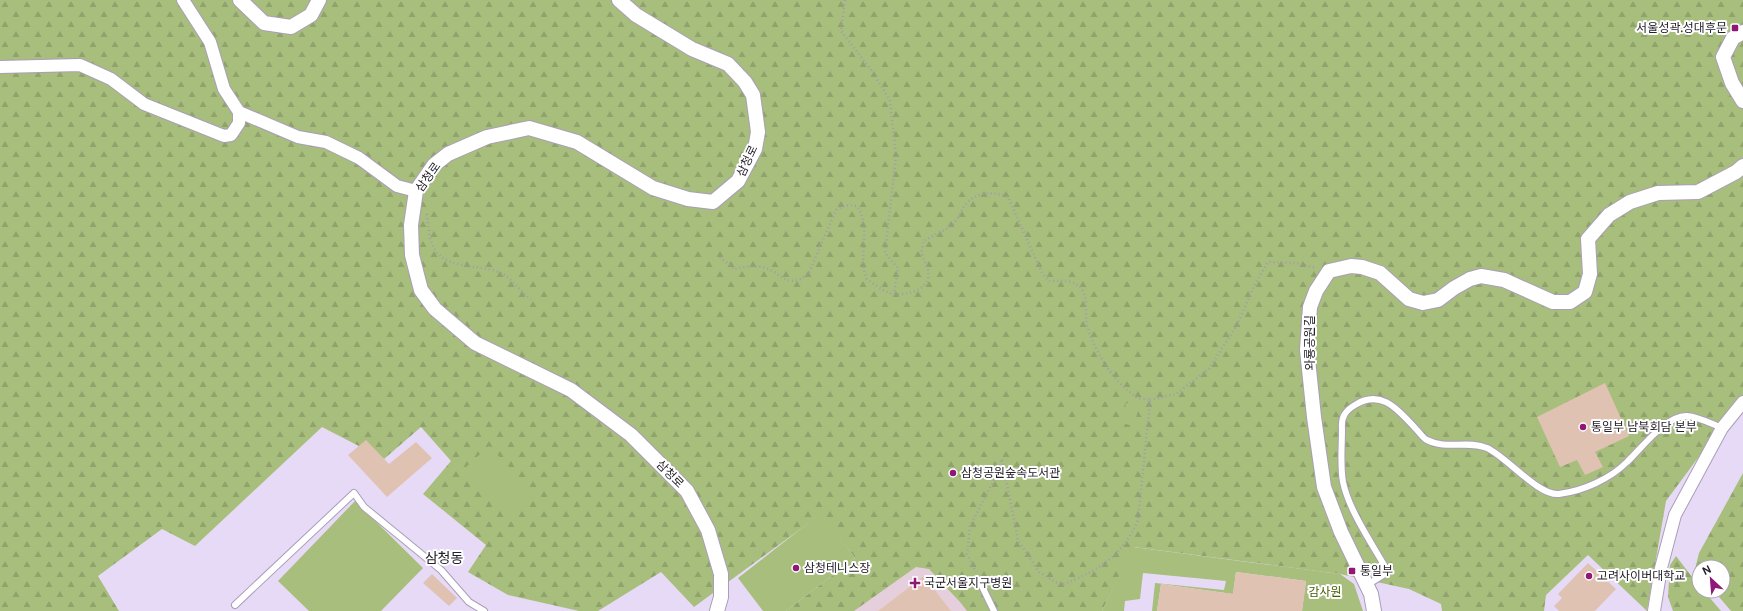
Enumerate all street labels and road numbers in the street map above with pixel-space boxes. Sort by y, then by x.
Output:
street label: 삼청로 [733,143,761,179]
street label: 삼청로 [412,159,444,195]
street label: 와룡공원길 [1302,315,1318,371]
street label: 삼청로 [653,457,687,491]

